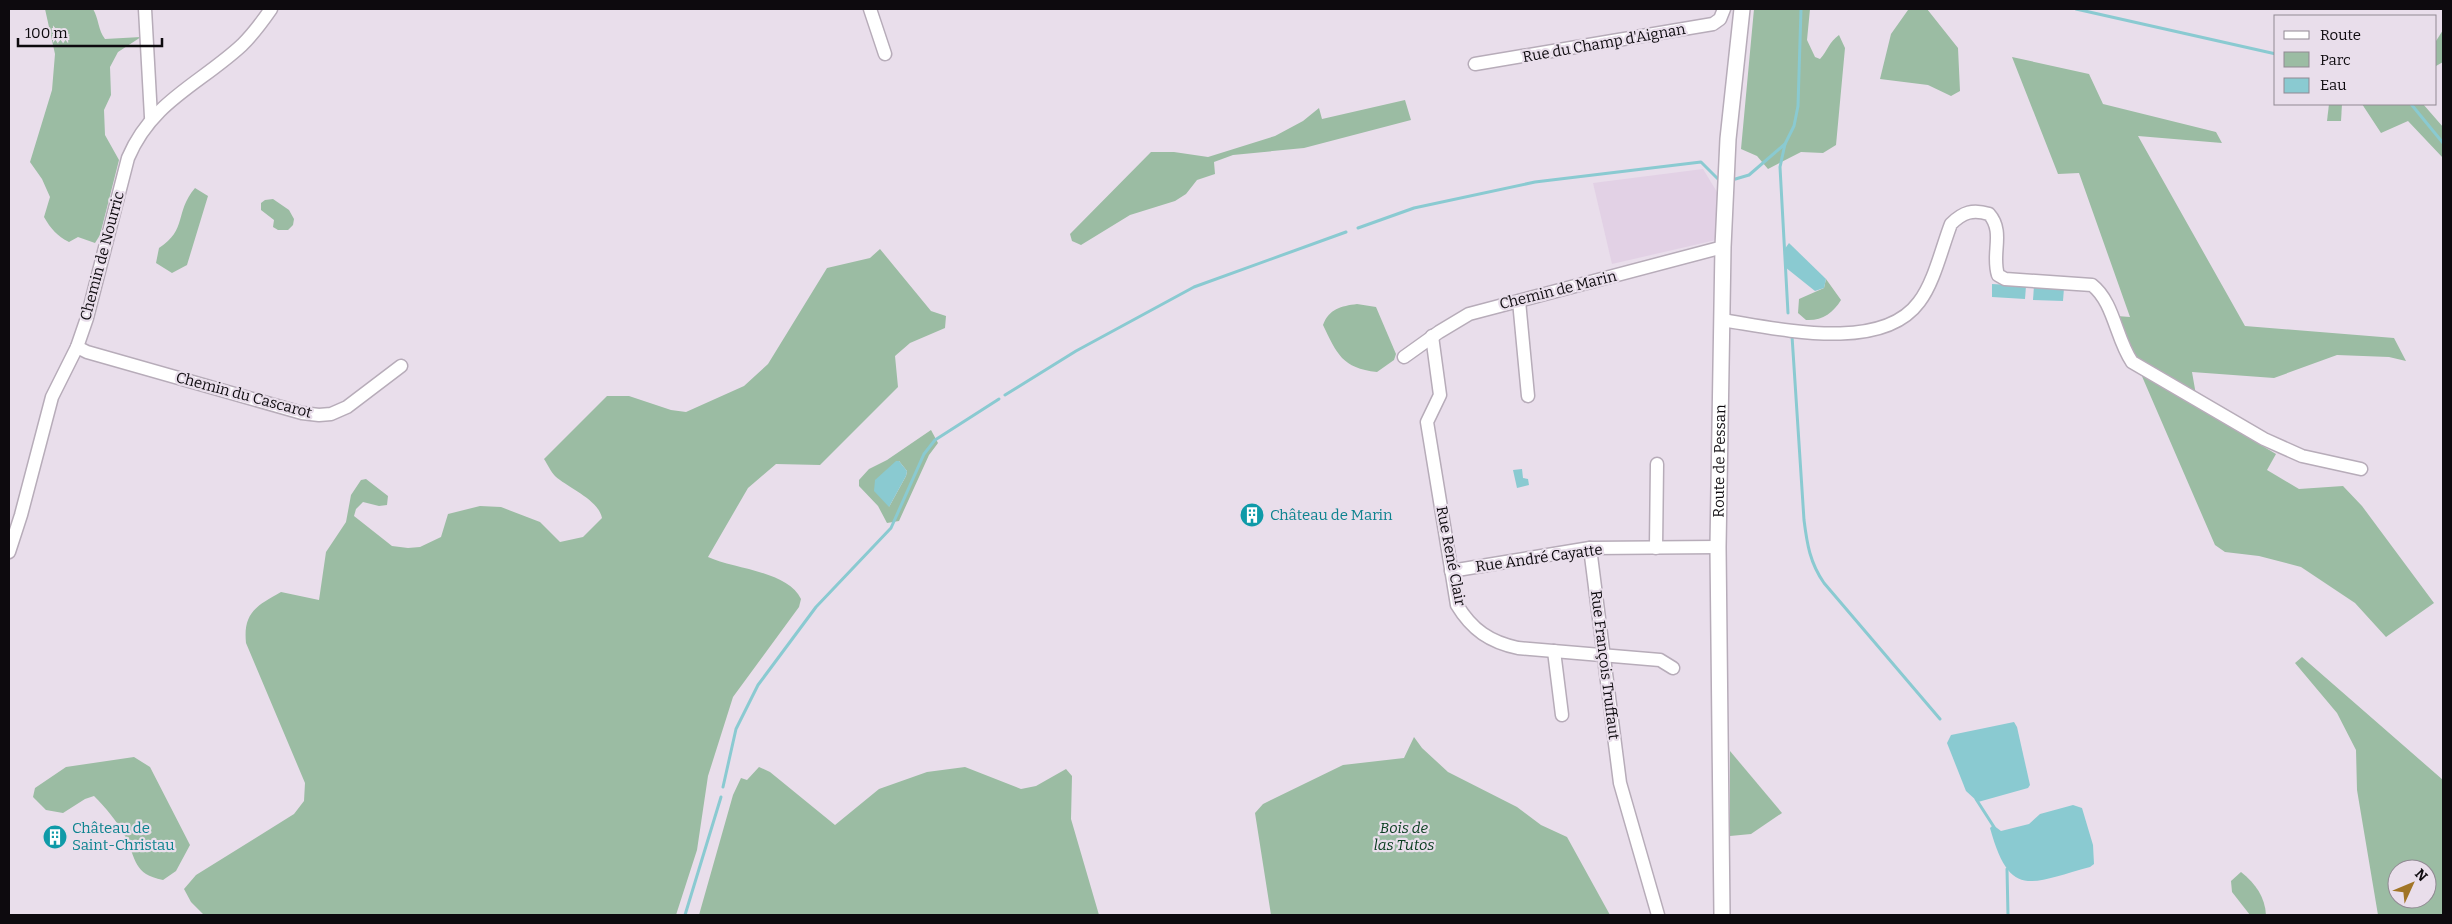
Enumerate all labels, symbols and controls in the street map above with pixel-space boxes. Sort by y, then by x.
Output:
scale bar [18,15,161,47]
legend [2274,15,2437,105]
street label: Rue du Champ d'Aignan [1521,20,1687,66]
text: 100 m [25,24,68,42]
text: Route [2320,26,2361,44]
text: Parc [2320,51,2351,69]
text: Eau [2320,76,2347,94]
street label: Chemin de Nourric [76,189,128,322]
street label: Chemin de Marin [1498,267,1619,313]
street label: Chemin du Cascarot [174,368,314,422]
street label: Route de Pessan [1709,404,1729,518]
building icon: Château de Marin [1239,502,1265,528]
street label: Rue René Clair [1433,505,1470,608]
place label: Château de Marin [1270,506,1393,524]
street label: Rue André Cayatte [1474,540,1604,576]
street label: Rue François Truffaut [1587,589,1623,741]
place label: Château de Saint-Christau [72,819,175,854]
park label: Bois de las Tutos [1374,819,1434,854]
building icon: Château de Saint-Christau [42,824,68,850]
north arrow [2387,859,2437,909]
text: N [2411,866,2431,885]

